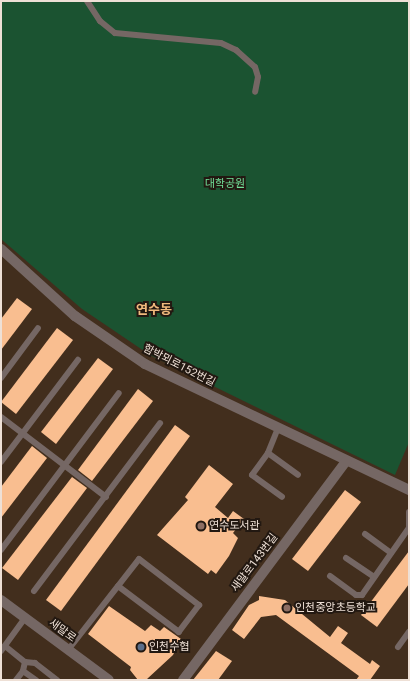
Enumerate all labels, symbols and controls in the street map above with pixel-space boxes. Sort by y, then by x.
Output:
park label: 대학공원 [205,177,245,191]
district label: 연수동 [136,302,172,318]
street label: 함박뫼로152번길 [141,342,217,390]
place label: 연수도서관 [209,519,260,533]
marker: 연수도서관 [196,521,206,531]
street label: 새말로143번길 [229,531,281,595]
place label: 인천중앙초등학교 [295,601,376,615]
marker: 인천중앙초등학교 [282,603,292,613]
street label: 새말로 [46,617,78,645]
place label: 인천수협 [149,640,189,654]
marker: 인천수협 [136,642,146,652]

